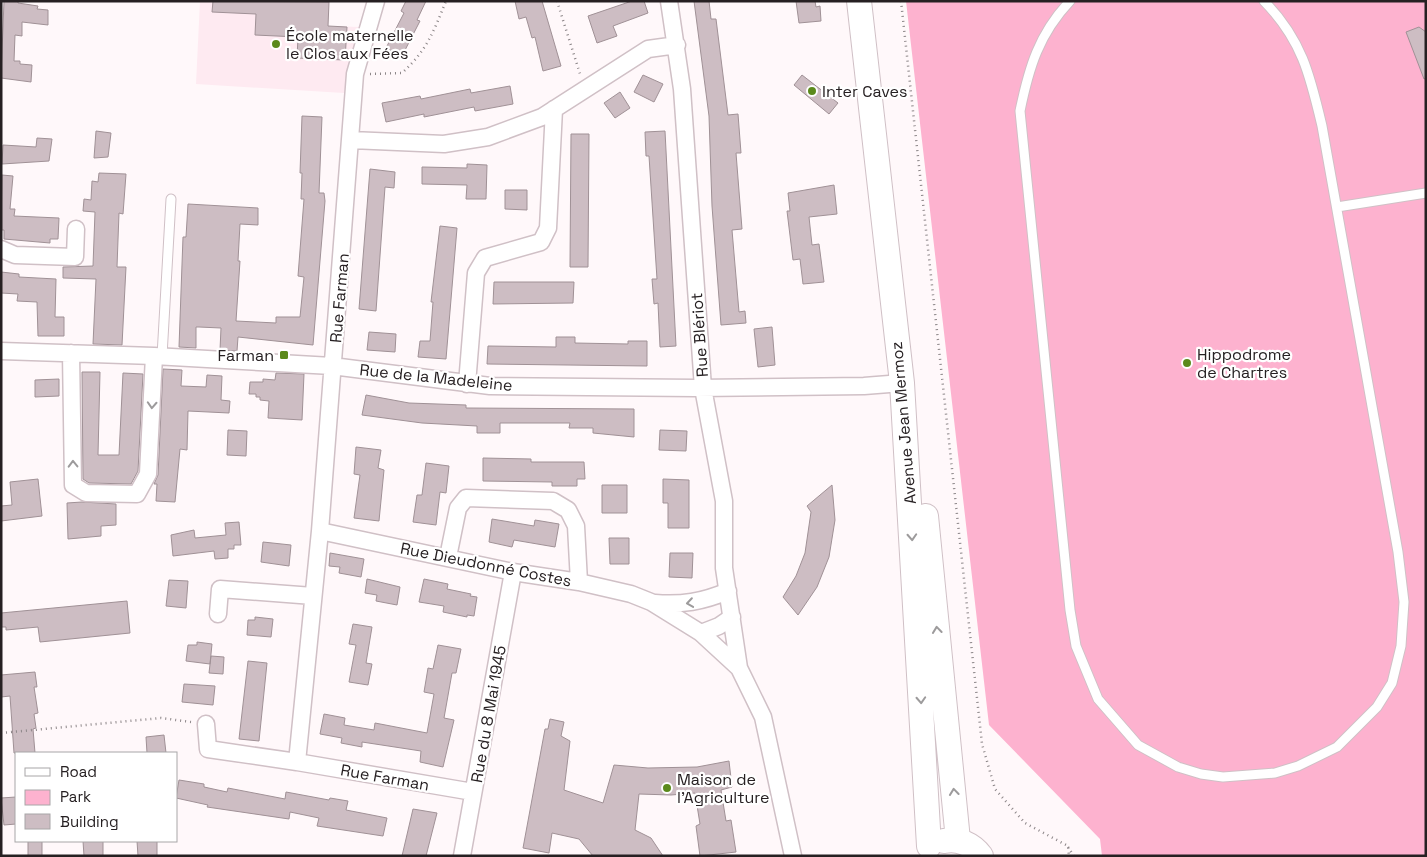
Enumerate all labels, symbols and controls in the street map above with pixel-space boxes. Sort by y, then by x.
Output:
place label: École maternelle le Clos aux Fées [286,25,414,64]
marker: École maternelle le Clos aux Fées [270,38,282,50]
place label: Inter Caves [822,81,907,102]
marker: Inter Caves [806,85,818,97]
street label: Rue Farman [325,252,354,344]
street label: Rue Blériot [686,292,713,378]
street label: Avenue Jean Mermoz [886,341,921,505]
place label: Hippodrome de Chartres [1197,344,1291,383]
place label: Farman [217,345,274,366]
marker: Farman [278,349,290,361]
marker: Hippodrome de Chartres [1181,357,1193,369]
street label: Rue de la Madeleine [358,359,514,396]
one-way arrow [146,401,157,409]
one-way arrow [68,459,78,467]
one-way arrow [906,534,917,542]
street label: Rue Dieudonné Costes [398,538,573,591]
one-way arrow [686,597,694,608]
one-way arrow [932,626,943,634]
street label: Rue du 8 Mai 1945 [466,644,511,784]
one-way arrow [915,696,926,704]
legend [15,752,178,842]
street label: Rue Farman [339,759,431,796]
text: Road [60,762,97,781]
place label: Maison de l'Agriculture [677,769,770,808]
marker: Maison de l'Agriculture [661,782,673,794]
text: Park [60,787,91,806]
one-way arrow [948,788,959,796]
text: Building [60,812,119,831]

